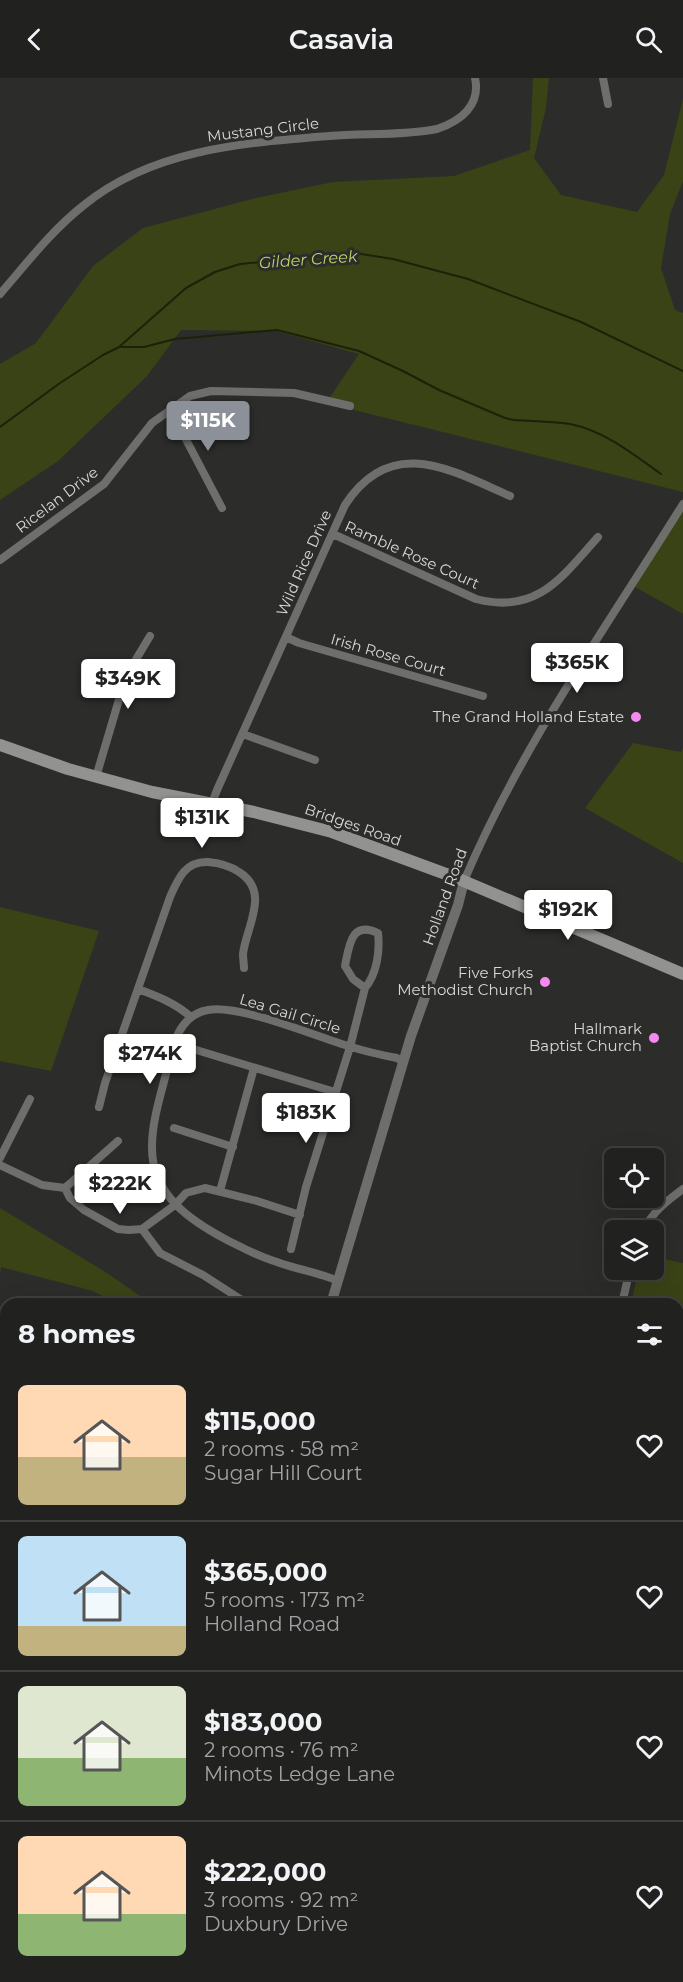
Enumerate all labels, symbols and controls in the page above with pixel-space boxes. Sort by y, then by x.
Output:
icon: back [18,23,51,56]
text: Casavia [289,23,394,56]
icon: search [632,23,665,56]
street label: Mustang Circle [206,113,320,146]
water label: Gilder Creek [258,246,359,272]
pin: $115K [166,401,250,452]
text: $115K [181,408,235,432]
street label: Ricelan Drive [12,462,102,537]
street label: Wild Rice Drive [272,507,335,619]
street label: Ramble Rose Court [342,516,482,593]
street label: Irish Rose Court [329,629,448,680]
pin: $365K [535,643,619,694]
text: $365K [545,650,609,674]
pin: $349K [86,659,170,710]
text: $349K [95,666,161,690]
place label: The Grand Holland Estate [433,707,624,726]
marker: The Grand Holland Estate [629,710,643,724]
pin: $131K [160,798,244,849]
street label: Bridges Road [302,799,404,850]
text: $131K [175,805,229,829]
street label: Holland Road [418,846,471,948]
pin: $192K [526,890,610,941]
text: $192K [538,897,598,921]
place label: Five Forks Methodist Church [397,963,533,999]
marker: Five Forks Methodist Church [538,975,552,989]
street label: Lea Gail Circle [237,989,343,1038]
place label: Hallmark Baptist Church [529,1019,642,1055]
marker: Hallmark Baptist Church [647,1031,661,1045]
pin: $274K [108,1034,192,1085]
text: $274K [118,1041,182,1065]
pin: $183K [264,1093,348,1144]
text: $183K [276,1100,336,1124]
map controls [604,1148,664,1280]
button: locate [604,1148,664,1208]
pin: $222K [78,1164,162,1215]
text: $222K [89,1171,151,1195]
button: layers [604,1220,664,1280]
text: 8 homes [18,1318,135,1350]
icon: filters [633,1318,666,1351]
text: $115,000 [204,1405,316,1437]
icon: home [66,1409,138,1481]
icon: heart [633,1429,666,1462]
text: 2 rooms · 58 m² [204,1437,359,1461]
text: Sugar Hill Court [204,1461,362,1485]
text: $365,000 [204,1556,327,1588]
icon: home [66,1560,138,1632]
icon: heart [633,1580,666,1613]
text: 5 rooms · 173 m² [204,1588,365,1612]
text: Holland Road [204,1612,340,1636]
text: $183,000 [204,1706,323,1738]
icon: home [66,1710,138,1782]
icon: heart [633,1730,666,1763]
text: 2 rooms · 76 m² [204,1738,359,1762]
text: Minots Ledge Lane [204,1762,395,1786]
text: $222,000 [204,1856,326,1888]
icon: home [66,1860,138,1932]
icon: heart [633,1880,666,1913]
text: 3 rooms · 92 m² [204,1888,358,1912]
text: Duxbury Drive [204,1912,348,1936]

